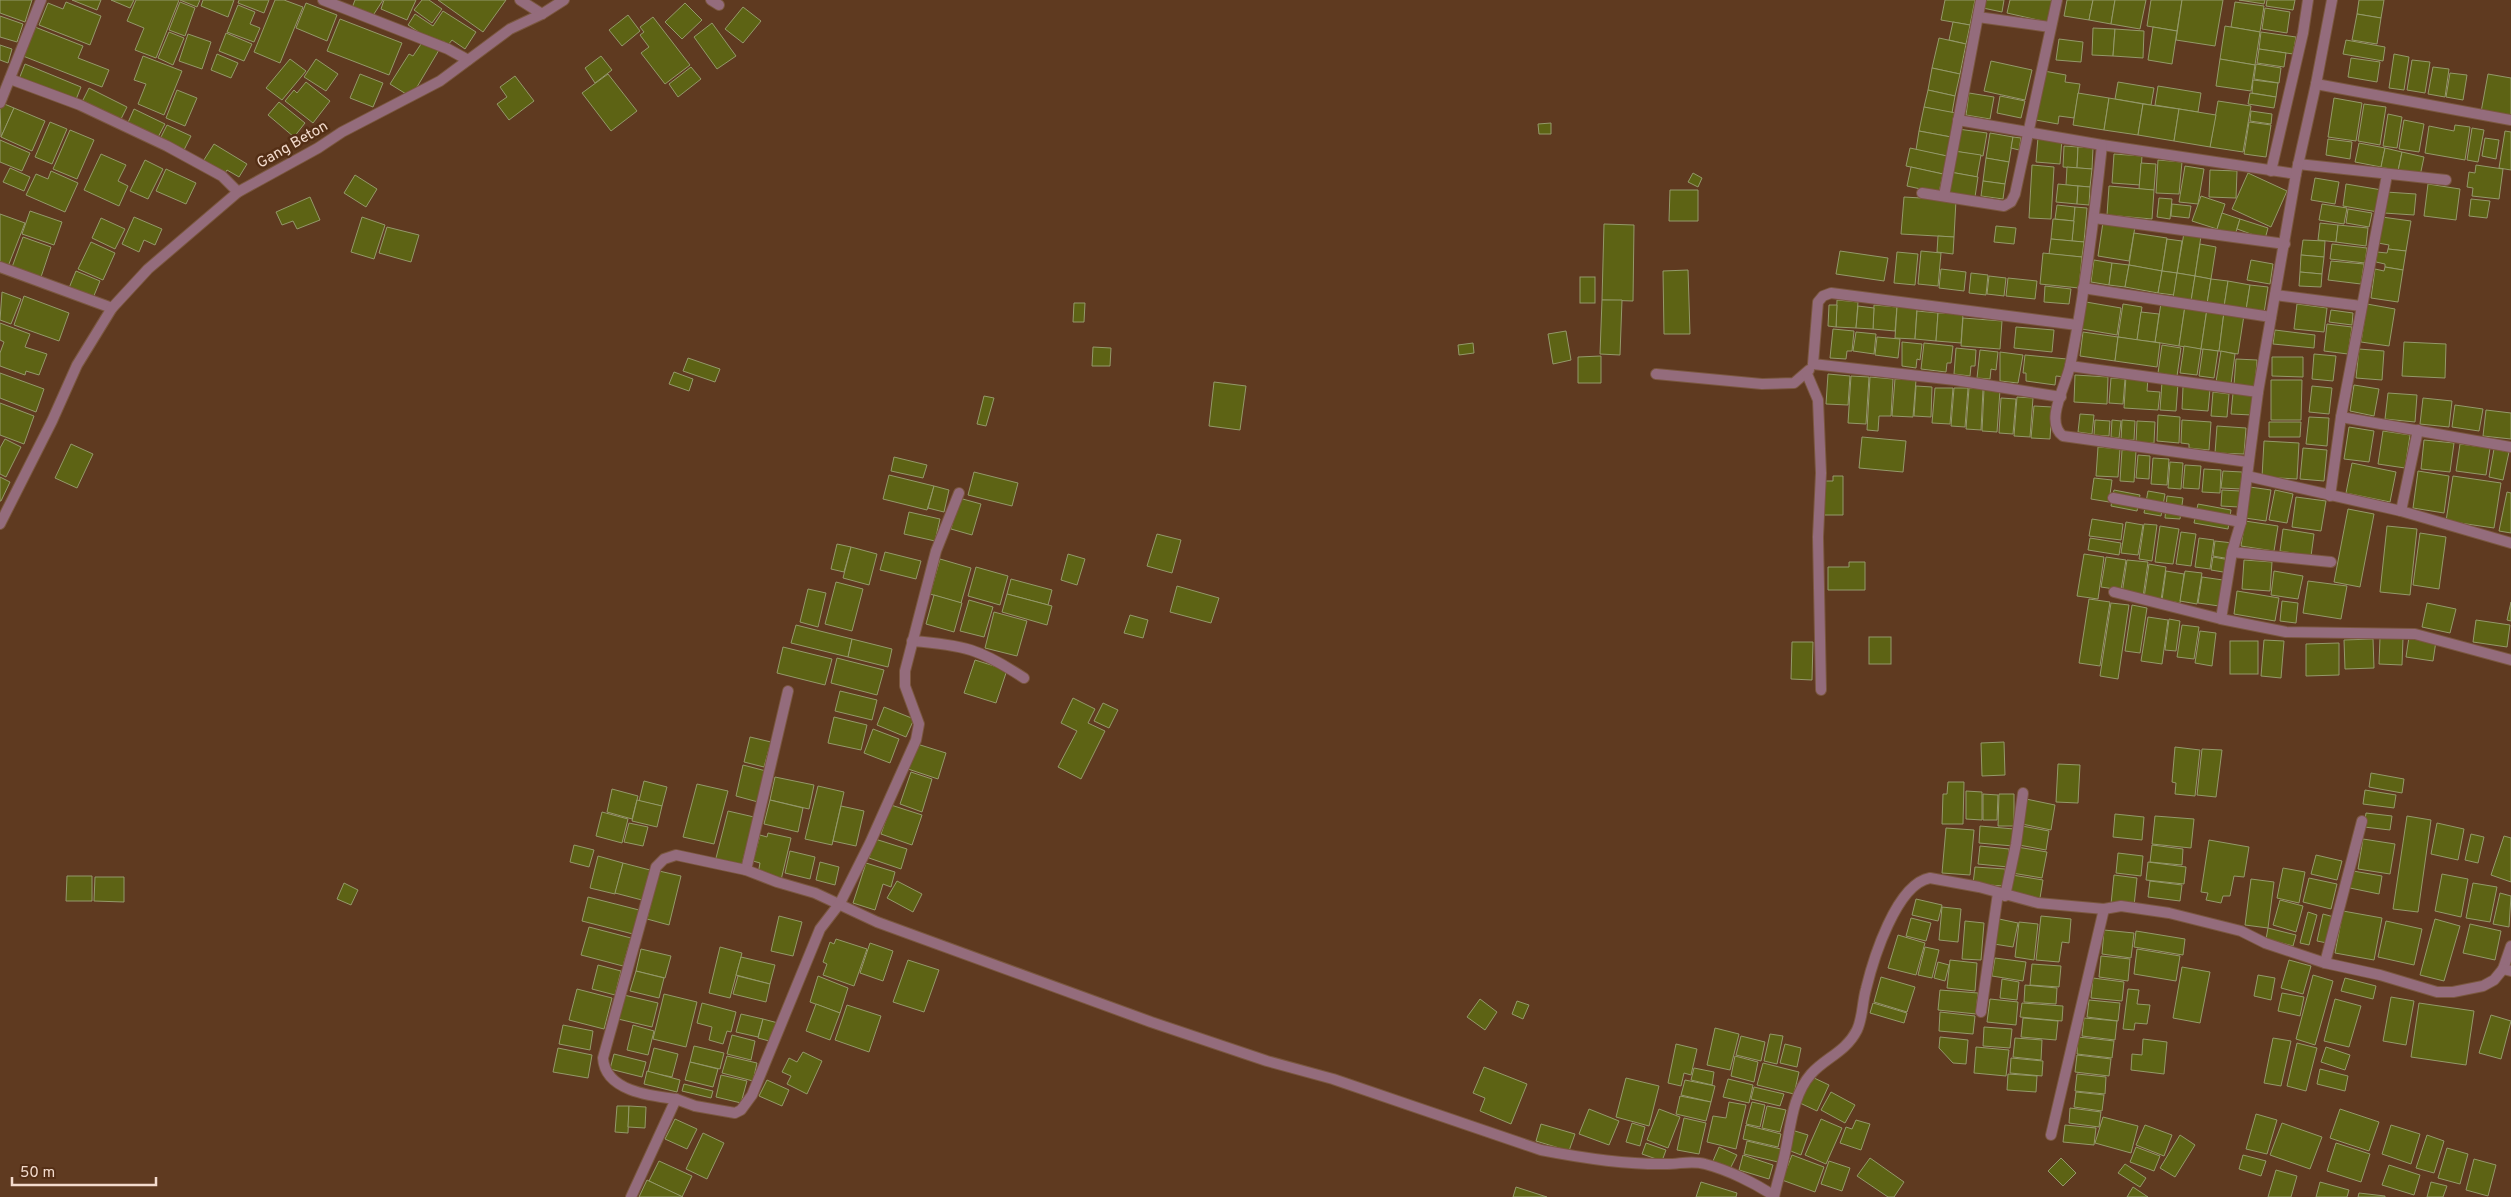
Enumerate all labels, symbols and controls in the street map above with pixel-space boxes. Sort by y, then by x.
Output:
street label: Gang Beton [254,117,332,173]
scale bar [12,1154,156,1186]
text: 50 m [20,1164,55,1183]

